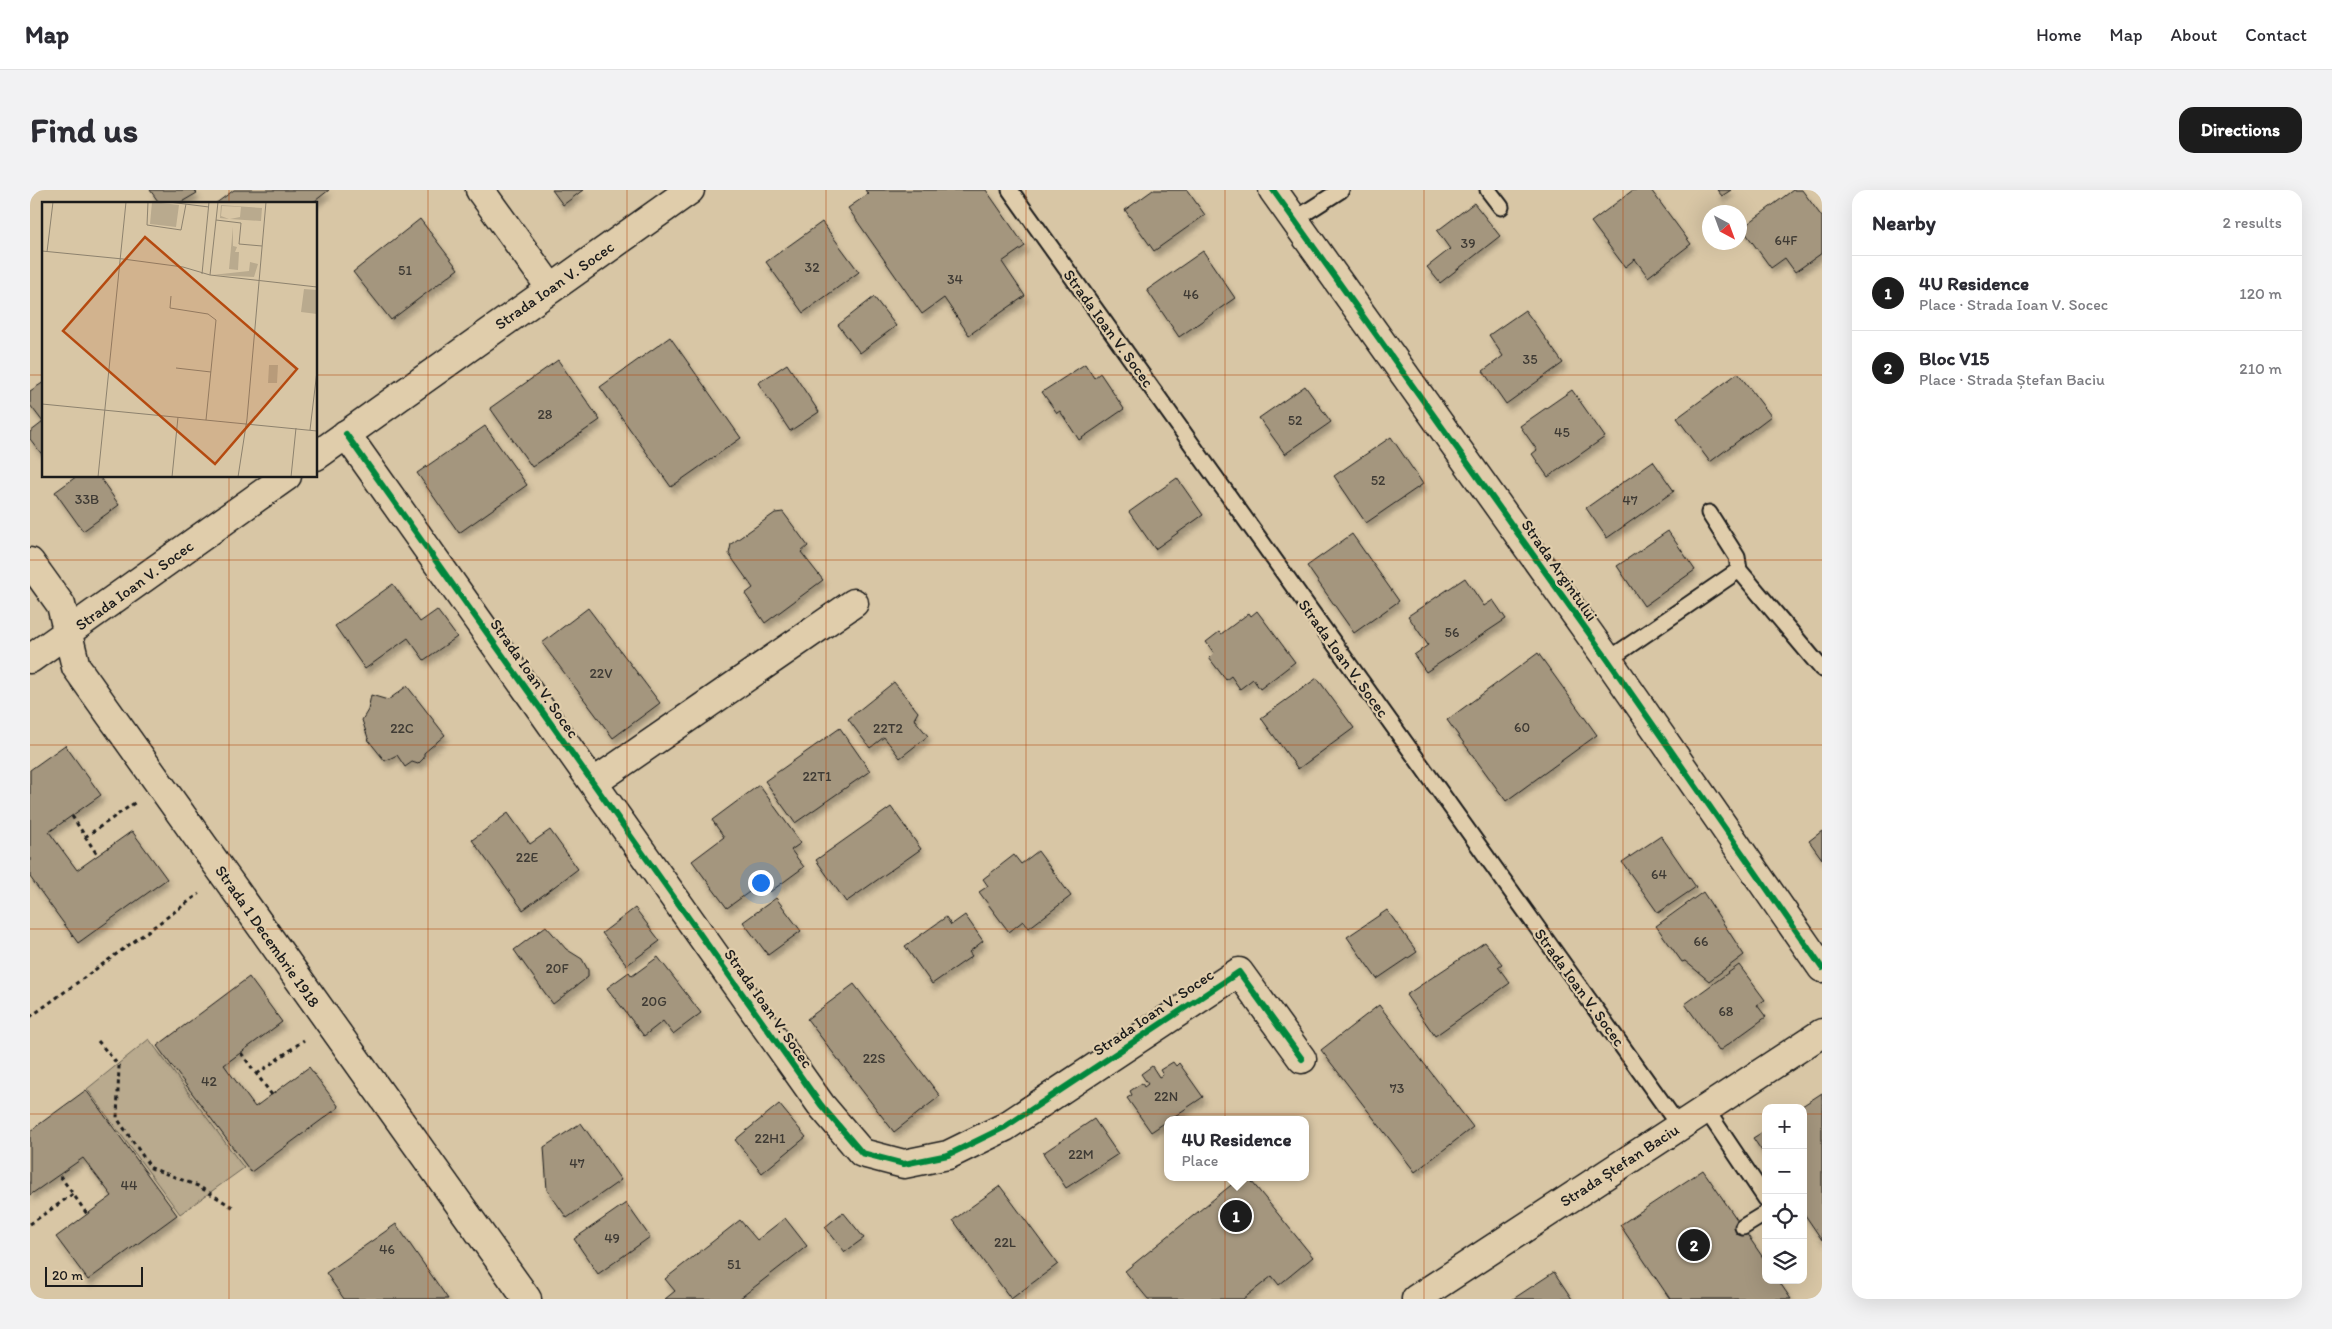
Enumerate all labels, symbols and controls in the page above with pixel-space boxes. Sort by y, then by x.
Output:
text: Map [25,20,69,49]
text: Home [2036,24,2082,46]
text: Map [2110,24,2143,46]
text: About [2171,24,2217,46]
text: Contact [2245,24,2307,46]
button: Directions [2179,107,2302,153]
text: Find us [30,109,138,151]
inset map [42,202,318,478]
north arrow [1702,205,1747,250]
text: Nearby [1872,210,1936,235]
text: 2 results [2222,213,2282,232]
house number: 64F [1774,232,1798,249]
house number: 39 [1461,235,1475,252]
street label: Strada Ioan V. Socec [491,237,618,334]
house number: 32 [805,259,820,276]
house number: 51 [398,262,412,279]
street label: Strada Ioan V. Socec [1059,266,1158,391]
house number: 34 [947,271,964,288]
text: 4U Residence [1919,272,2029,295]
text: 1 [1884,284,1892,303]
text: 120 m [2239,284,2282,303]
house number: 46 [1183,286,1199,303]
text: Place · Strada Ioan V. Socec [1919,295,2108,314]
text: Bloc V15 [1919,347,1989,370]
house number: 35 [1523,351,1537,368]
text: 2 [1884,359,1892,378]
text: 210 m [2239,359,2282,378]
text: Place · Strada Ștefan Baciu [1919,370,2105,389]
house number: 28 [537,406,553,423]
house number: 52 [1288,412,1303,429]
house number: 45 [1554,424,1570,441]
house number: 52 [1371,472,1386,489]
house number: 33B [75,491,99,508]
house number: 47 [1622,492,1638,509]
street label: Strada Argintului [1518,516,1602,625]
street label: Strada Ioan V. Socec [72,536,197,635]
street label: Strada Ioan V. Socec [1294,596,1393,721]
street label: Strada Ioan V. Socec [486,615,583,742]
house number: 56 [1445,624,1459,641]
house number: 22V [590,665,613,682]
house number: 60 [1514,719,1530,736]
house number: 22C [390,720,414,737]
house number: 22T2 [873,720,904,737]
house number: 22T1 [802,768,832,785]
house number: 22E [516,849,538,866]
street label: Strada 1 Decembrie 1918 [211,862,324,1011]
house number: 64 [1651,866,1667,883]
your location [748,870,774,896]
street label: Strada Ioan V. Socec [1530,925,1629,1050]
house number: 66 [1694,933,1708,950]
street label: Strada Ioan V. Socec [720,945,817,1072]
house number: 20F [545,960,569,977]
street label: Strada Ioan V. Socec [1089,965,1217,1060]
house number: 20G [641,993,667,1010]
house number: 68 [1718,1003,1734,1020]
house number: 22S [863,1050,885,1067]
house number: 42 [201,1073,218,1090]
house number: 73 [1390,1080,1405,1097]
house number: 22N [1154,1088,1178,1105]
map controls [1762,1104,1807,1284]
button: + [1762,1104,1807,1149]
popup [1164,1116,1309,1181]
street label: Strada Ștefan Baciu [1556,1120,1682,1211]
text: 4U Residence [1181,1128,1292,1151]
house number: 22H1 [755,1130,786,1147]
house number: 22M [1068,1146,1094,1163]
button: − [1762,1149,1807,1194]
text: Place [1181,1151,1218,1170]
house number: 47 [569,1155,585,1172]
house number: 44 [121,1177,138,1194]
button: locate [1762,1194,1807,1239]
pin: 1 [1220,1197,1252,1235]
pin: 2 [1678,1226,1710,1264]
house number: 49 [604,1230,620,1247]
house number: 22L [994,1234,1016,1251]
button: layers [1762,1239,1807,1284]
house number: 46 [379,1241,395,1258]
house number: 51 [727,1256,741,1273]
scale bar [45,1264,142,1287]
text: 20 m [52,1267,83,1284]

